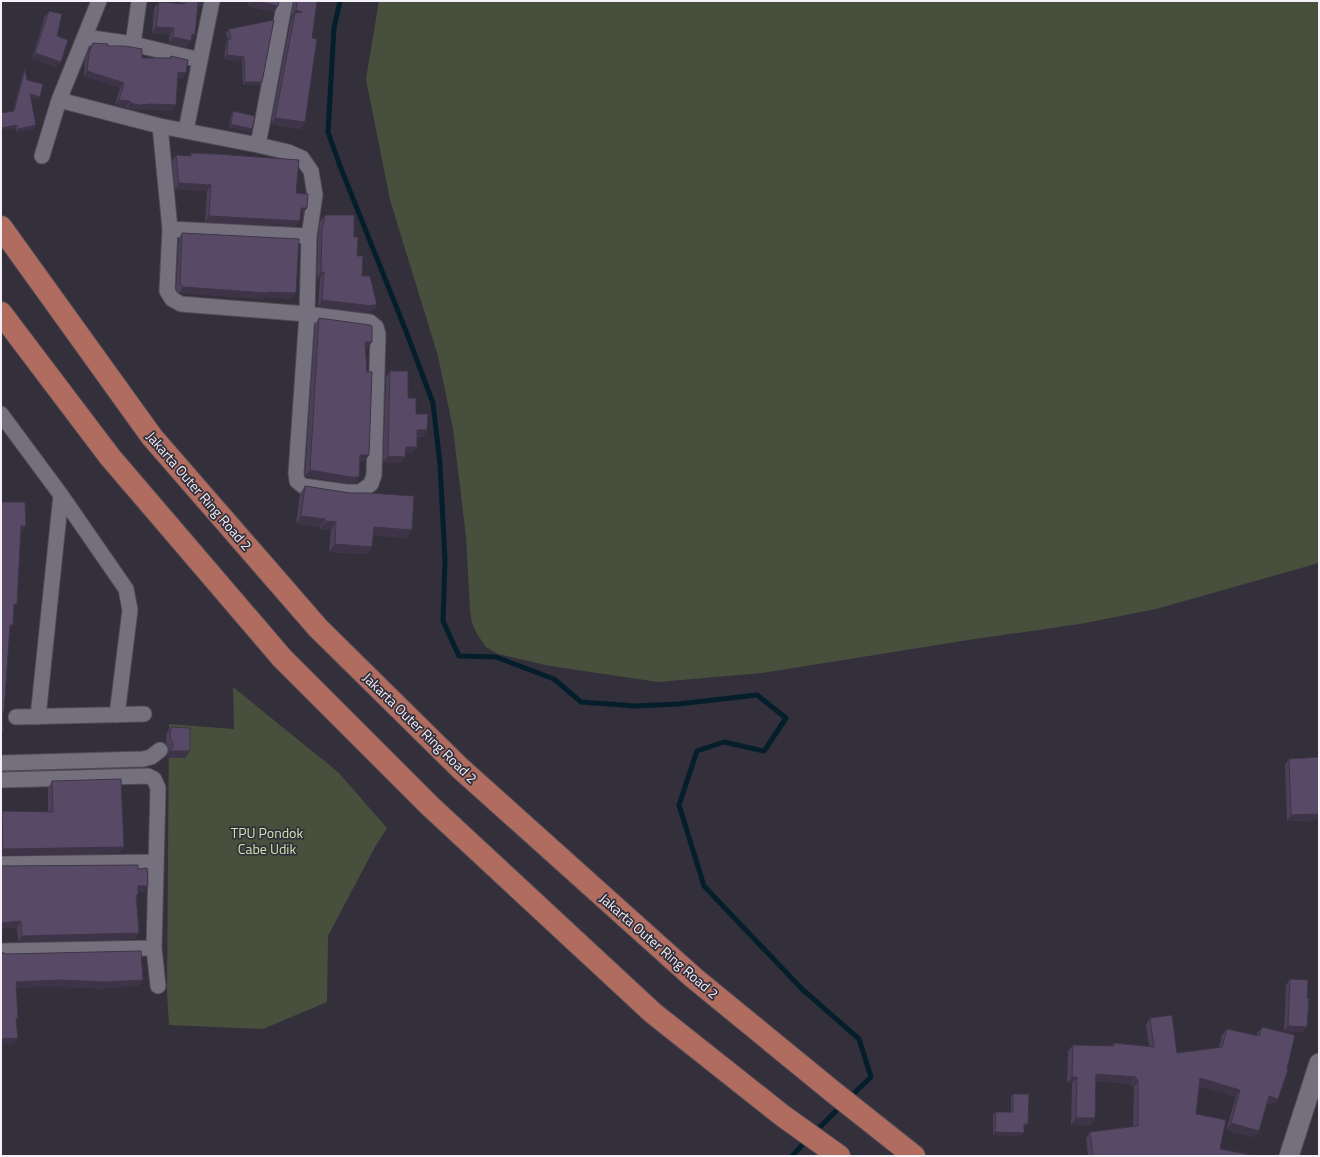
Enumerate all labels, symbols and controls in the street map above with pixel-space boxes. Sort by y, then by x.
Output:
street label: Jakarta Outer Ring Road 2 [142,426,257,555]
street label: Jakarta Outer Ring Road 2 [358,667,482,788]
park label: TPU Pondok Cabe Udik [231,822,304,859]
street label: Jakarta Outer Ring Road 2 [595,888,724,1003]

